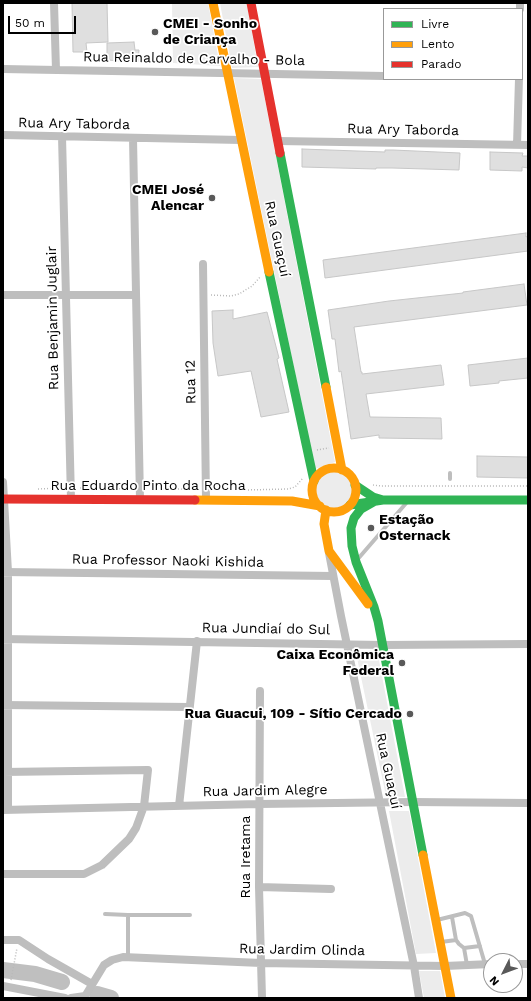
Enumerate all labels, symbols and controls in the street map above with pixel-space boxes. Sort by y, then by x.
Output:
scale bar [10,8,78,34]
legend [383,8,523,80]
text: 50 m [15,16,45,30]
place label: CMEI - Sonho de Criança [163,16,257,48]
text: Livre [421,17,449,31]
marker: CMEI - Sonho de Criança [150,27,160,37]
text: Lento [421,37,455,51]
street label: Rua Reinaldo de Carvalho - Bola [83,49,305,69]
text: Parado [421,57,461,71]
street label: Rua Ary Taborda [18,115,130,133]
street label: Rua Ary Taborda [347,121,459,139]
place label: CMEI José Alencar [132,182,204,214]
marker: CMEI José Alencar [207,193,217,203]
street label: Rua Guaçuí [261,199,293,279]
street label: Rua Benjamin Juglair [43,246,63,390]
street label: Rua 12 [182,360,200,404]
street label: Rua Eduardo Pinto da Rocha [50,478,246,494]
place label: Estação Osternack [379,512,450,544]
marker: Estação Osternack [366,523,376,533]
street label: Rua Professor Naoki Kishida [72,551,264,571]
street label: Rua Jundiaí do Sul [202,619,330,639]
place label: Caixa Econômica Federal [277,647,394,680]
marker: Caixa Econômica Federal [397,658,407,668]
place label: Rua Guacui, 109 - Sítio Cercado [185,706,402,722]
marker: Rua Guacui, 109 - Sítio Cercado [405,709,415,719]
street label: Rua Guaçuí [372,731,404,811]
street label: Rua Jardim Alegre [202,782,328,800]
street label: Rua Iretama [238,816,254,898]
street label: Rua Jardim Olinda [239,941,365,959]
north arrow [483,953,523,993]
text: N [487,973,502,988]

